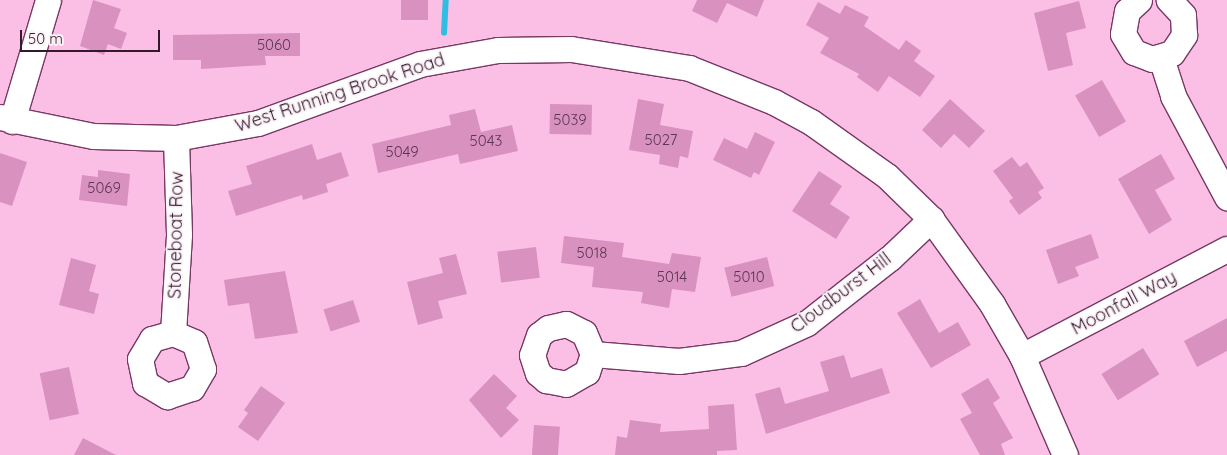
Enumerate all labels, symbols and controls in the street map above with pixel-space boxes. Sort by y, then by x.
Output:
scale bar [22,20,162,52]
text: 50 m [28,29,63,48]
house number: 5060 [257,36,291,54]
street label: West Running Brook Road [232,49,448,137]
house number: 5039 [553,111,587,129]
house number: 5027 [645,131,677,149]
house number: 5043 [470,132,502,150]
house number: 5049 [385,143,419,161]
street label: Stoneboat Row [164,171,188,299]
house number: 5069 [87,179,121,197]
house number: 5018 [577,244,607,262]
street label: Cloudburst Hill [786,248,896,338]
street label: Moonfall Way [1068,266,1180,340]
house number: 5014 [657,268,687,286]
house number: 5010 [733,268,765,286]

